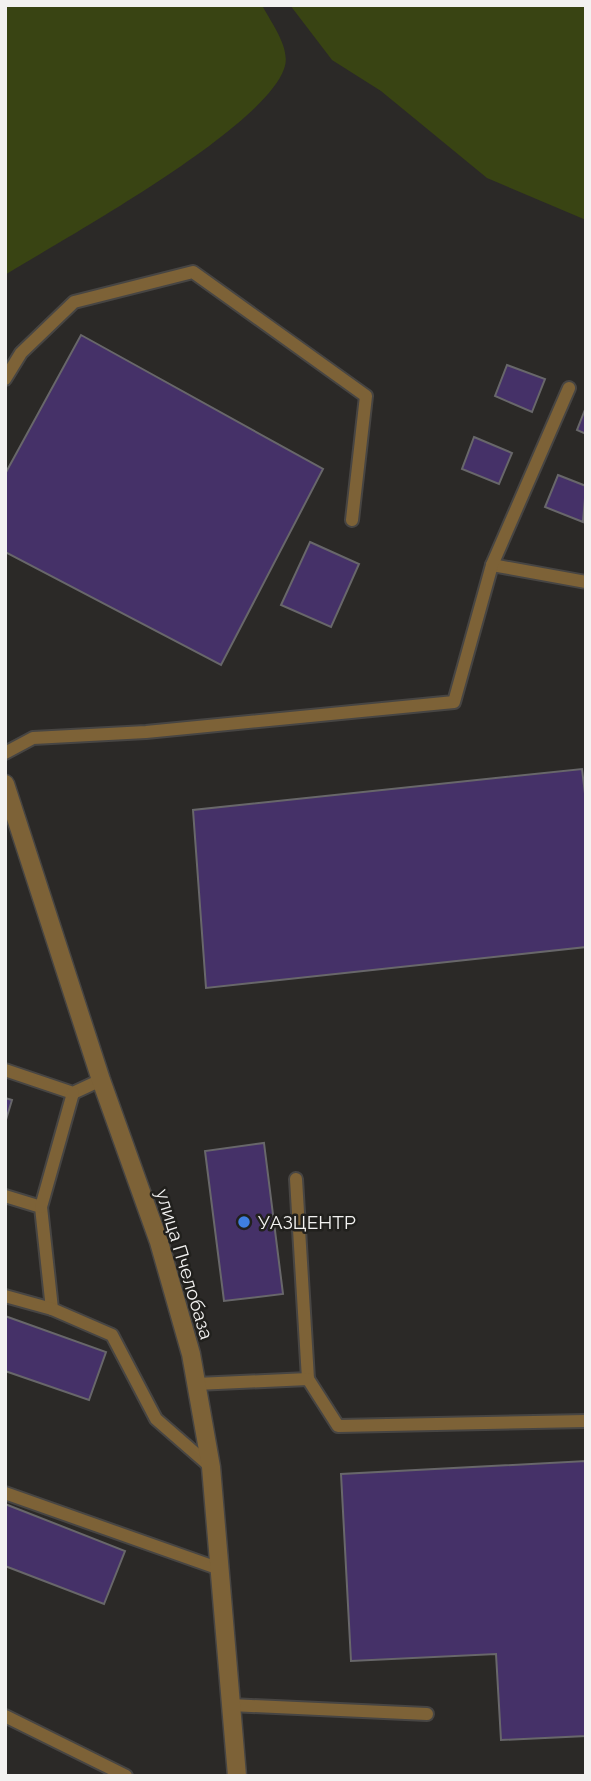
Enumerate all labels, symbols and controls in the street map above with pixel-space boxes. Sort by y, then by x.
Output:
street label: улица Пчелобаза [152,1186,218,1342]
place label: УАЗЦЕНТР [258,1211,356,1233]
marker: УАЗЦЕНТР [236,1214,252,1230]

